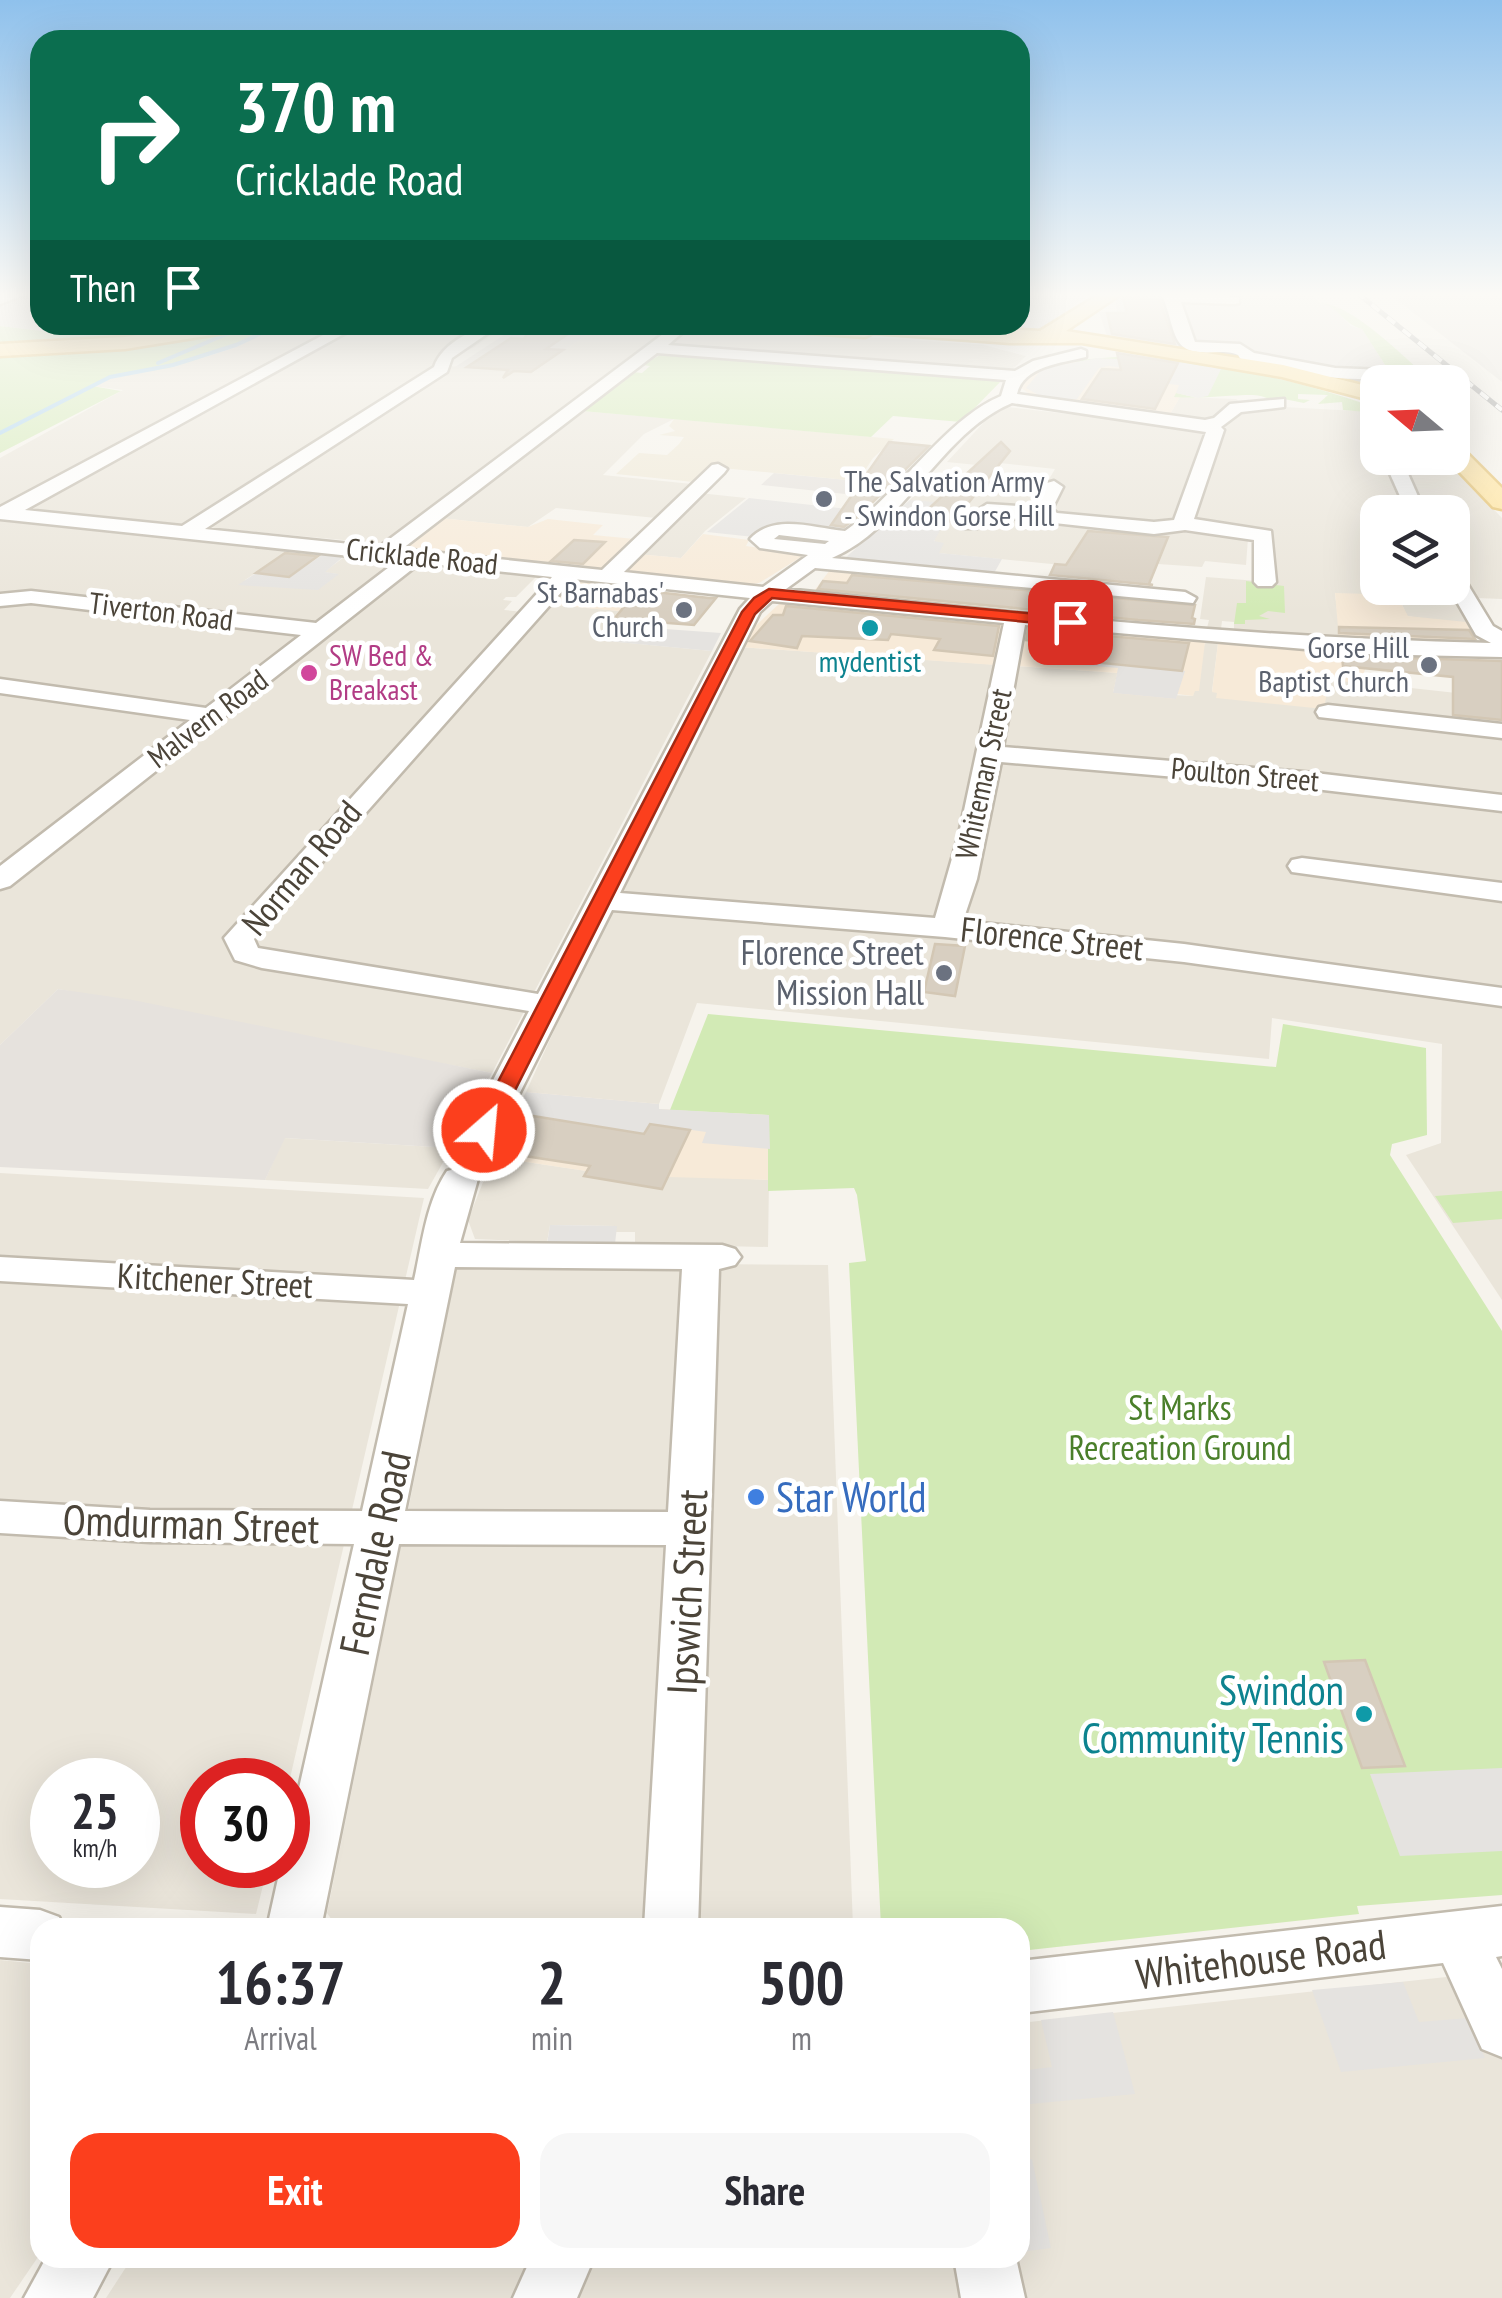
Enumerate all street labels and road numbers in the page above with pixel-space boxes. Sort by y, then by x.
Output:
street label: Cricklade Road [344,528,500,583]
street label: Tiverton Road [87,582,235,639]
street label: Malvern Road [139,660,275,776]
street label: Whiteman Street [945,684,1020,863]
street label: Poulton Street [1170,748,1321,799]
street label: Norman Road [231,790,371,945]
street label: Florence Street [959,906,1146,970]
street label: Kitchener Street [116,1252,314,1308]
street label: Ferndale Road [326,1446,423,1660]
street label: Ipswich Street [654,1488,719,1696]
street label: Omdurman Street [62,1492,321,1555]
street label: Whitehouse Road [1133,1916,1389,2001]

